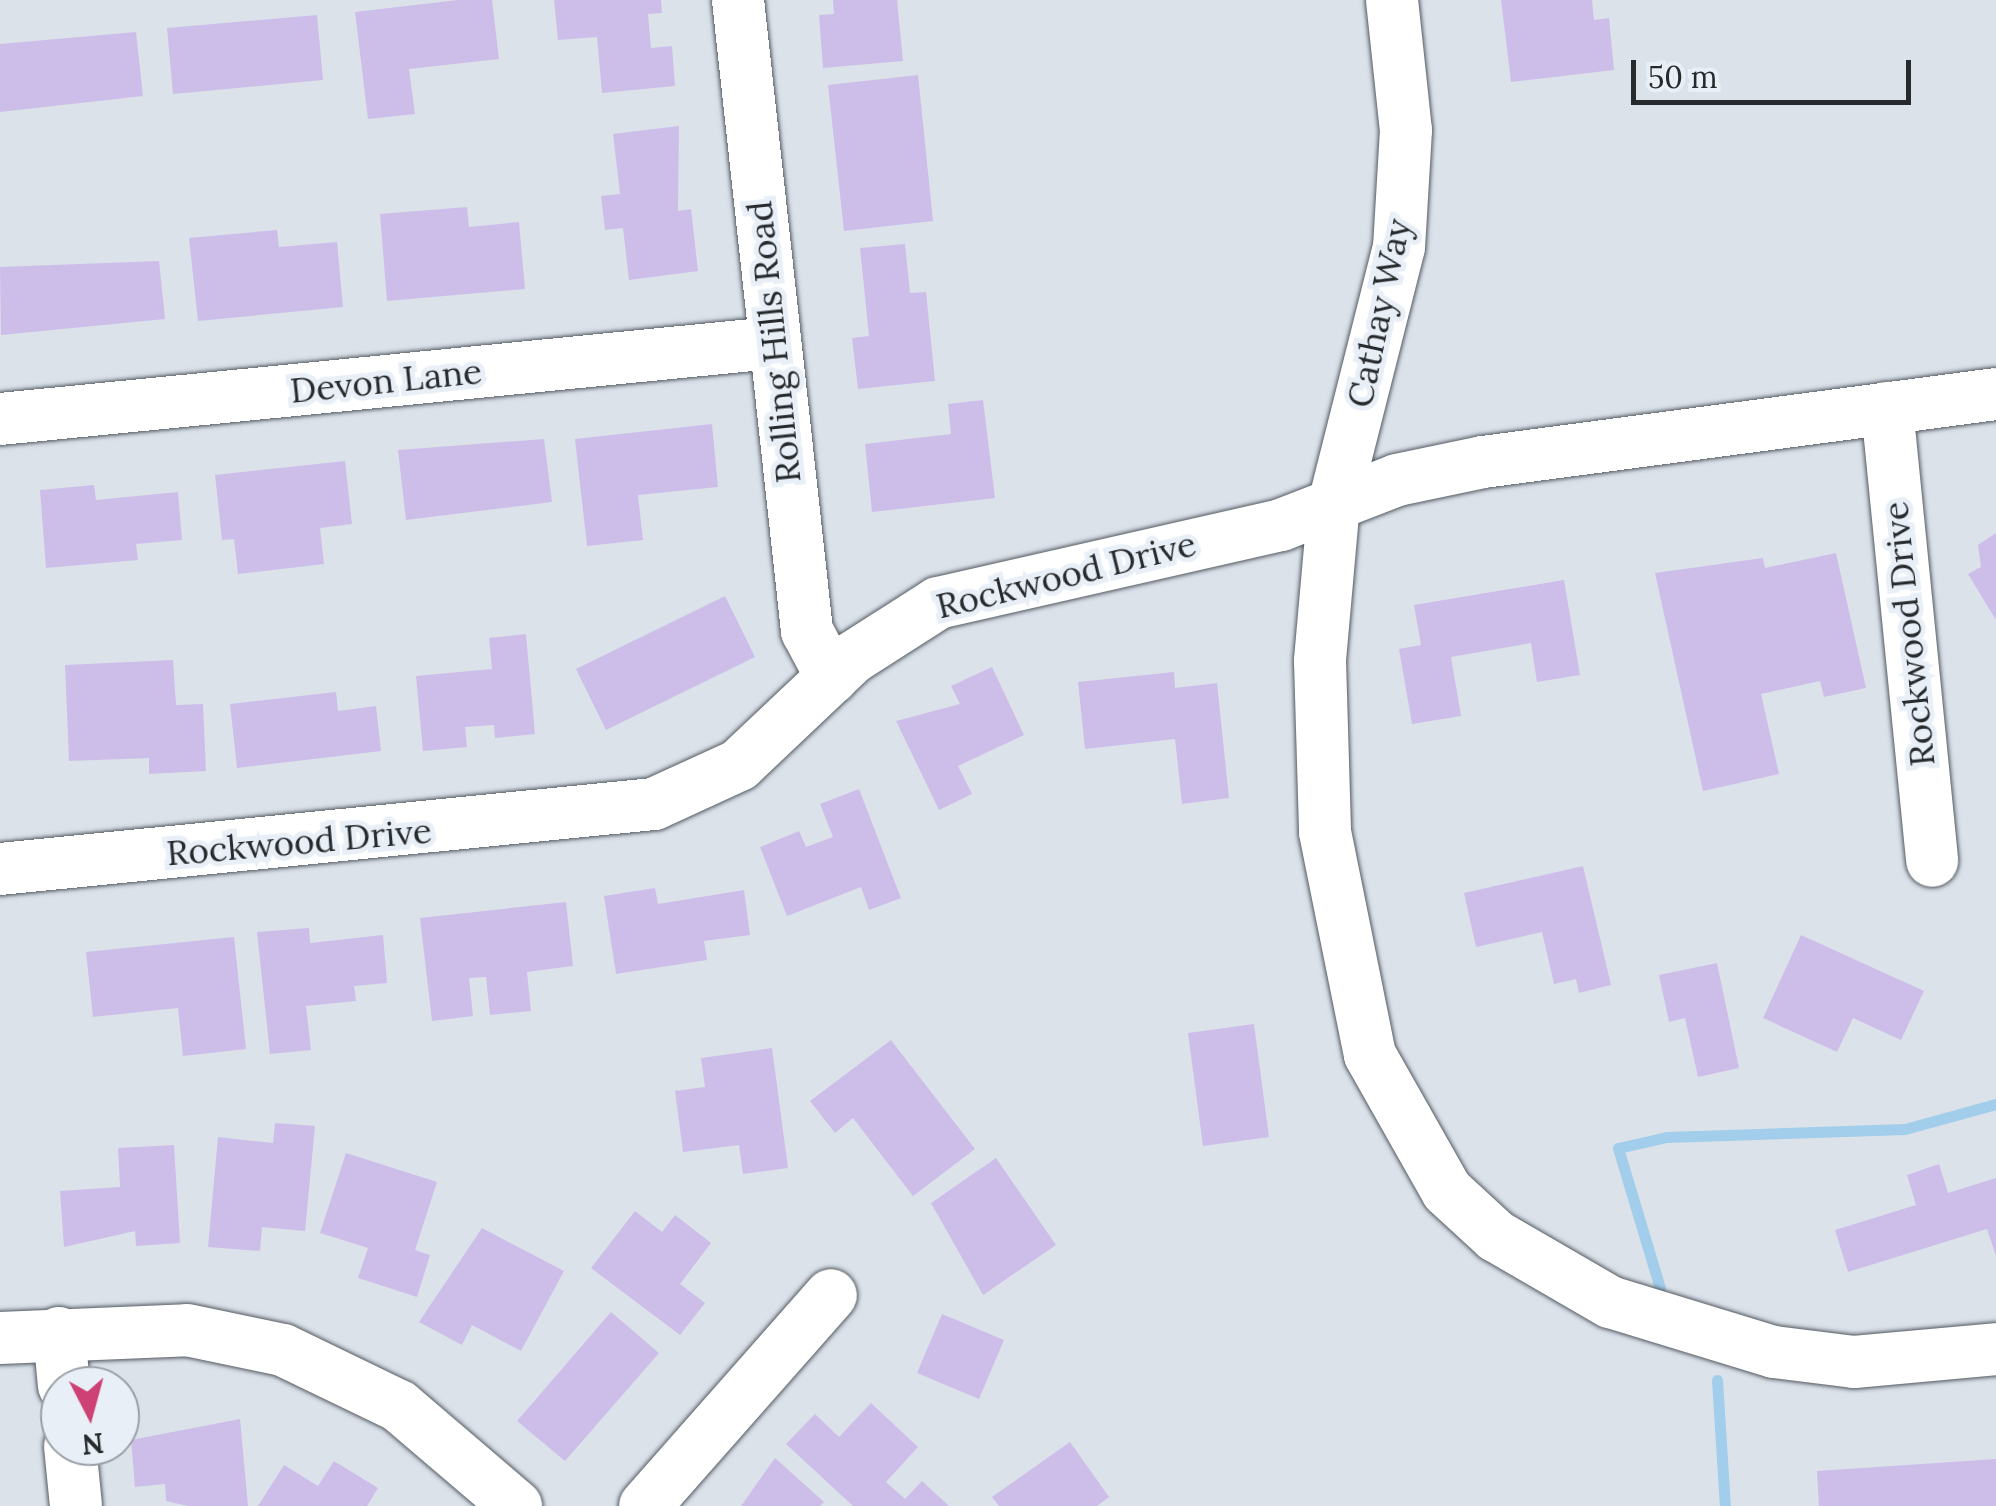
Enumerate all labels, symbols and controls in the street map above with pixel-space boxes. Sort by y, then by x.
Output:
scale bar [1636,40,1916,102]
text: 50 m [1648,58,1718,96]
street label: Rolling Hills Road [738,199,810,485]
street label: Cathay Way [1339,215,1419,411]
street label: Devon Lane [288,350,484,412]
street label: Rockwood Drive [1874,500,1944,768]
street label: Rockwood Drive [932,522,1200,628]
street label: Rockwood Drive [165,809,433,875]
north arrow [40,1366,140,1466]
text: N [80,1425,106,1463]

